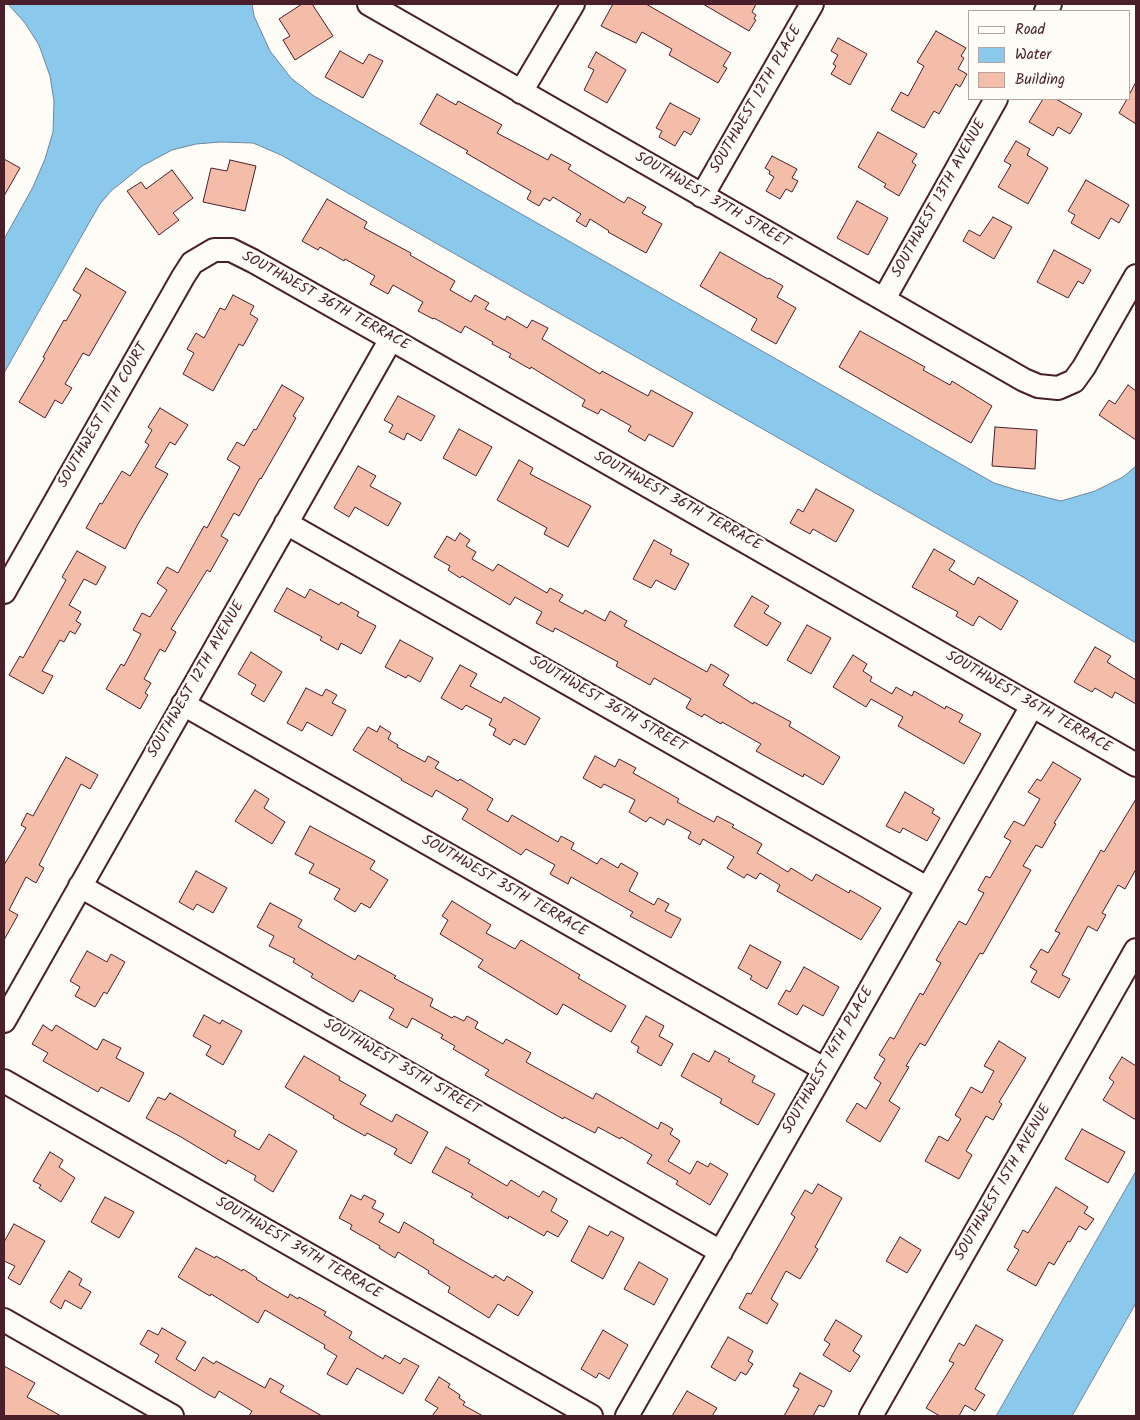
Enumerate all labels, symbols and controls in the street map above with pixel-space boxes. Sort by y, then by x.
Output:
legend [968,10,1130,100]
text: Road [1015,18,1045,42]
street label: SOUTHWEST 12TH PLACE [707,23,807,177]
text: Water [1015,43,1051,67]
text: Building [1015,68,1065,92]
street label: SOUTHWEST 13TH AVENUE [889,117,991,281]
street label: SOUTHWEST 37TH STREET [631,149,793,253]
street label: SOUTHWEST 36TH TERRACE [238,248,412,356]
street label: SOUTHWEST 11TH COURT [55,340,153,492]
street label: SOUTHWEST 36TH TERRACE [590,448,764,556]
street label: SOUTHWEST 12TH AVENUE [145,598,249,762]
street label: SOUTHWEST 36TH TERRACE [942,648,1114,758]
street label: SOUTHWEST 36TH STREET [525,653,689,757]
street label: SOUTHWEST 35TH TERRACE [418,832,590,942]
street label: SOUTHWEST 14TH PLACE [779,984,879,1138]
street label: SOUTHWEST 35TH STREET [320,1016,482,1120]
street label: SOUTHWEST 15TH AVENUE [952,1102,1056,1264]
street label: SOUTHWEST 34TH TERRACE [212,1194,384,1304]

